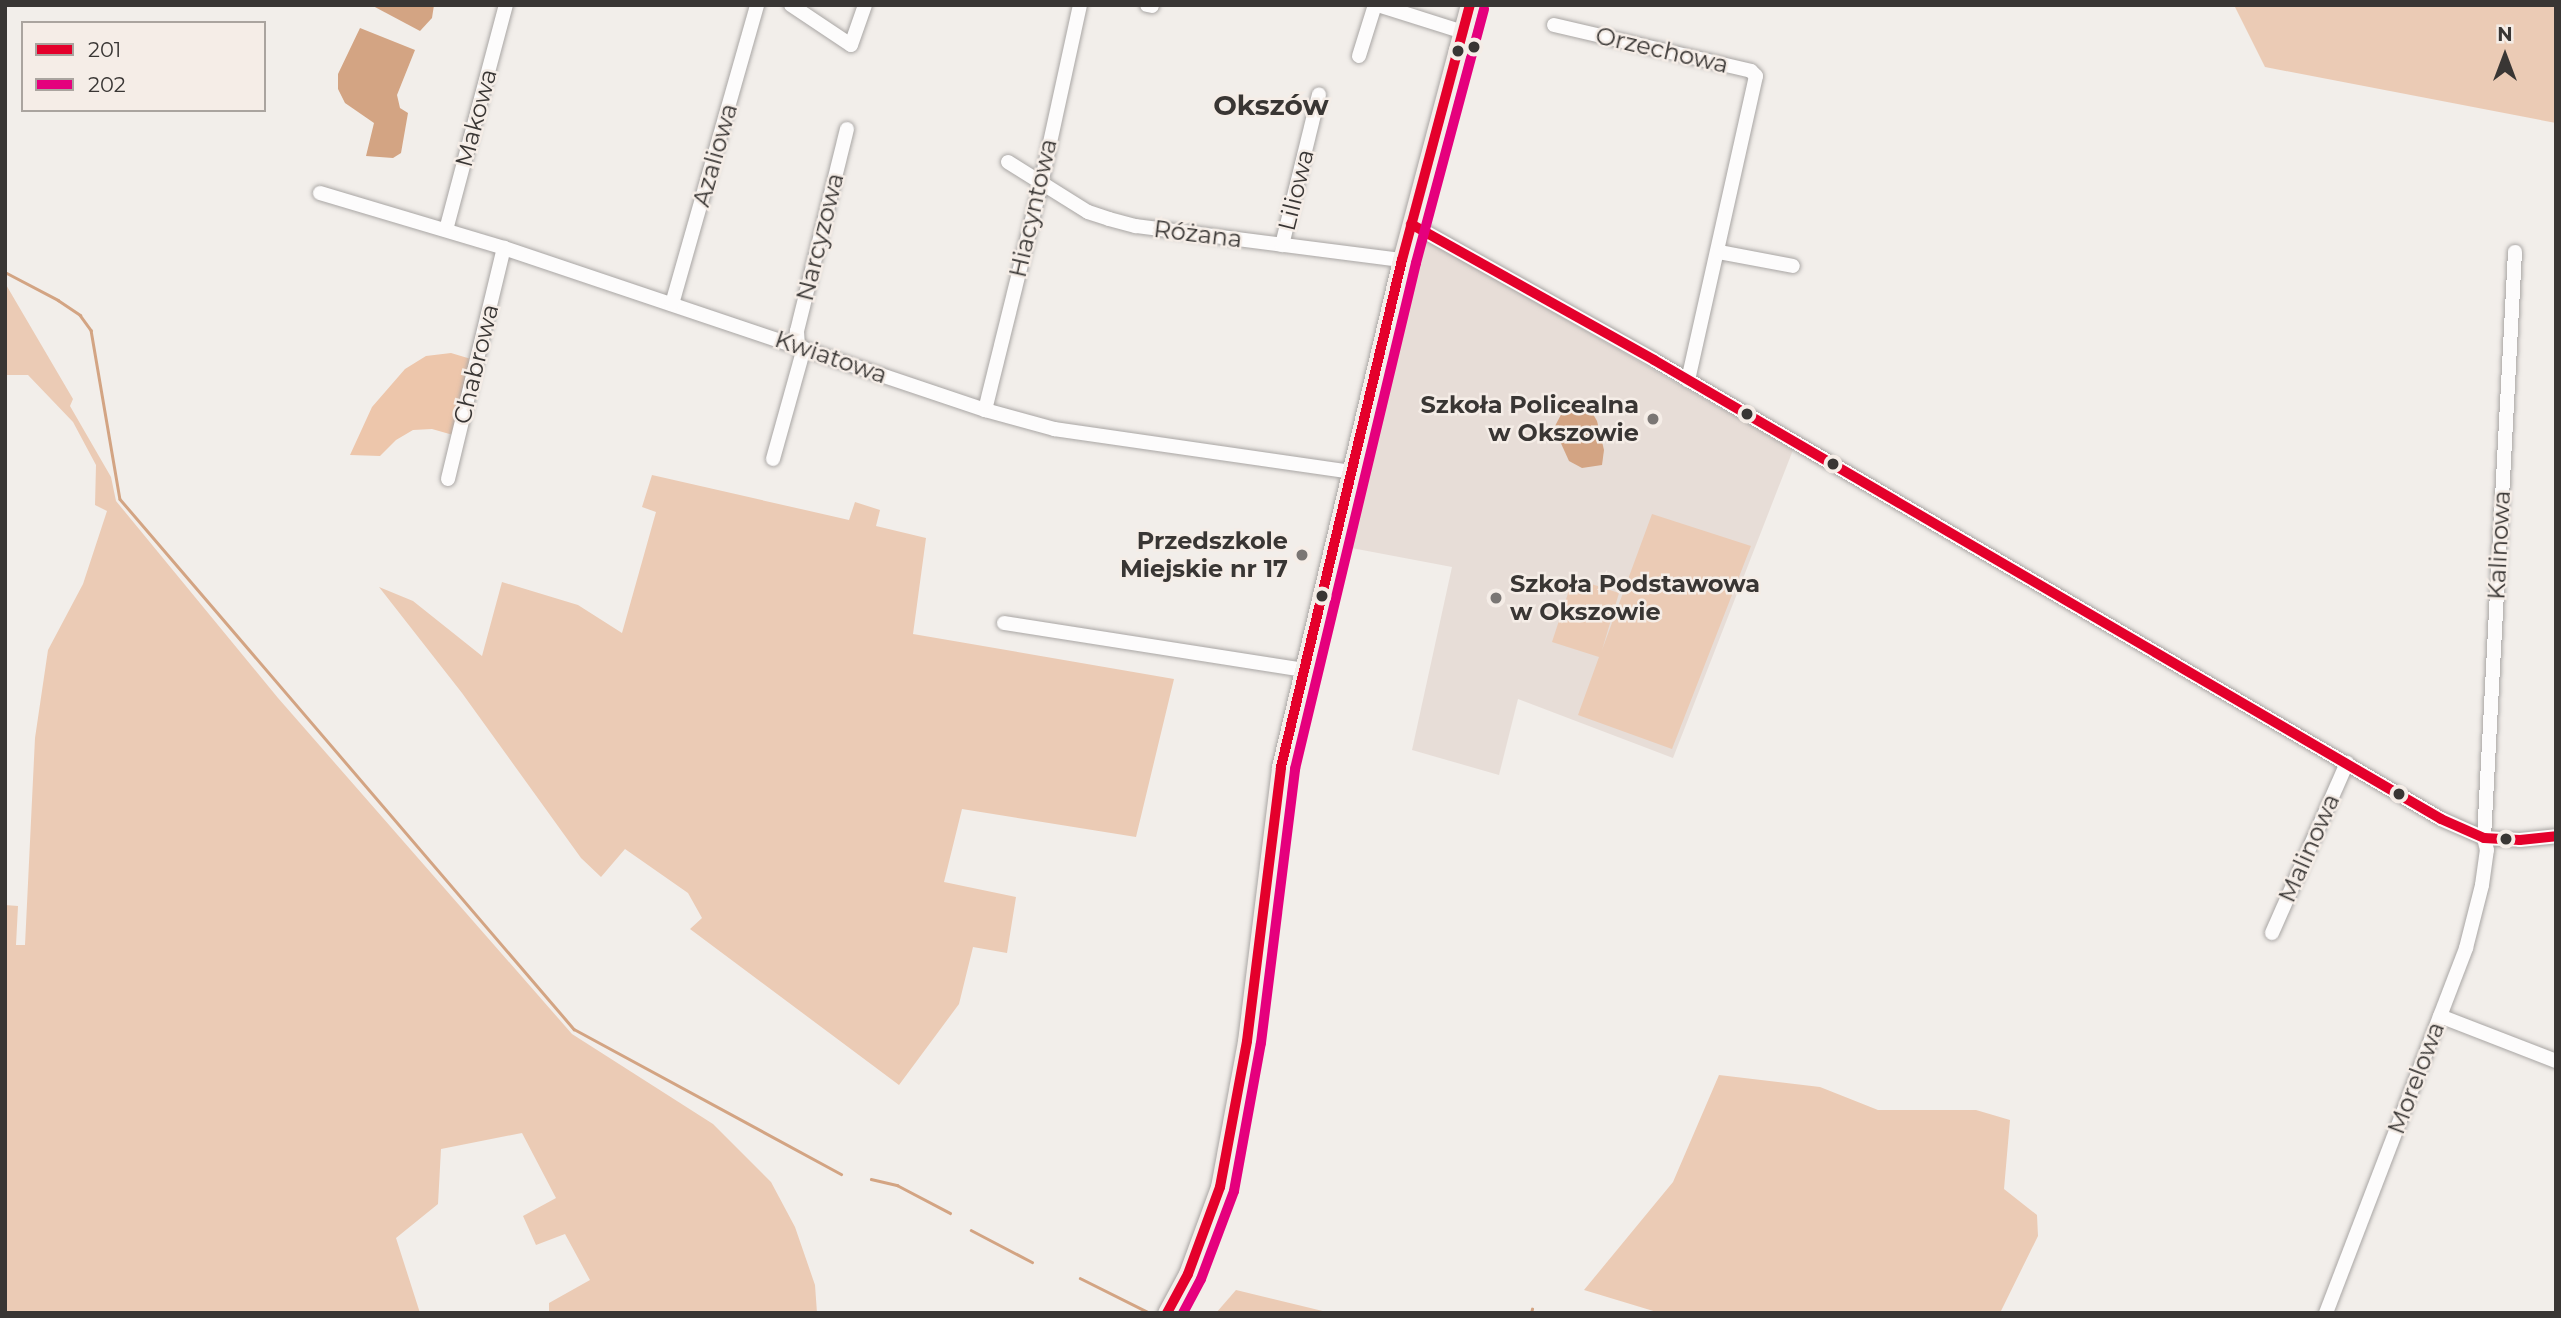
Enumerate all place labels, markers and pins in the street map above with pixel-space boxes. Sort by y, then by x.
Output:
unlabelled marker [1467,40,1481,54]
unlabelled marker [1451,44,1465,58]
place label: Szkoła Policealna w Okszowie [1421,391,1639,447]
unlabelled marker [1740,407,1754,421]
marker: Szkoła Policealna w Okszowie [1645,411,1661,427]
unlabelled marker [1826,457,1840,471]
place label: Przedszkole Miejskie nr 17 [1120,527,1288,583]
marker: Przedszkole Miejskie nr 17 [1294,547,1310,563]
place label: Szkoła Podstawowa w Okszowie [1510,570,1760,626]
unlabelled marker [1315,589,1329,603]
marker: Szkoła Podstawowa w Okszowie [1488,590,1504,606]
unlabelled marker [2392,787,2406,801]
unlabelled marker [2499,832,2513,846]

